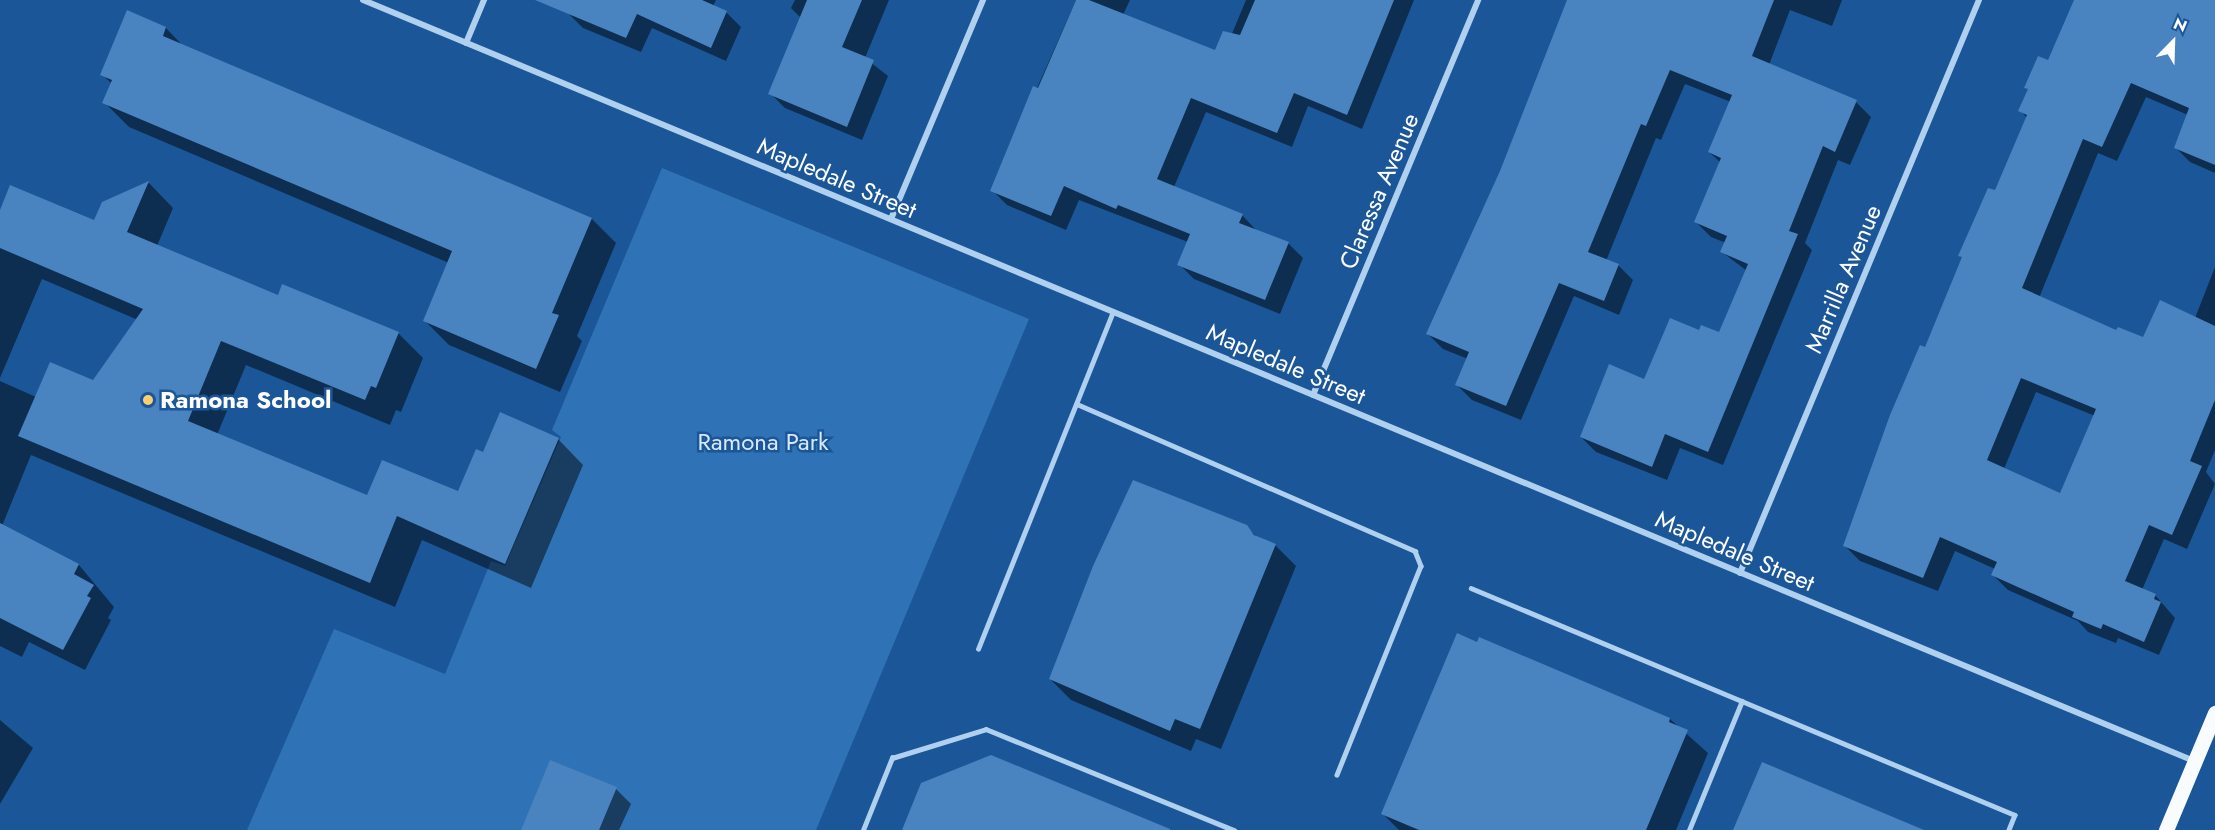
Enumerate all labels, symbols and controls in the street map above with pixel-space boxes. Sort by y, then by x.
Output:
north arrow [2143,12,2203,72]
text: N [2170,12,2191,38]
street label: Claressa Avenue [1333,109,1425,273]
street label: Mapledale Street [753,132,921,224]
street label: Marrilla Avenue [1799,201,1887,357]
street label: Mapledale Street [1202,318,1370,410]
place label: Ramona School [160,386,332,414]
marker: Ramona School [141,393,155,407]
park label: Ramona Park [698,428,828,456]
street label: Mapledale Street [1651,505,1819,597]

